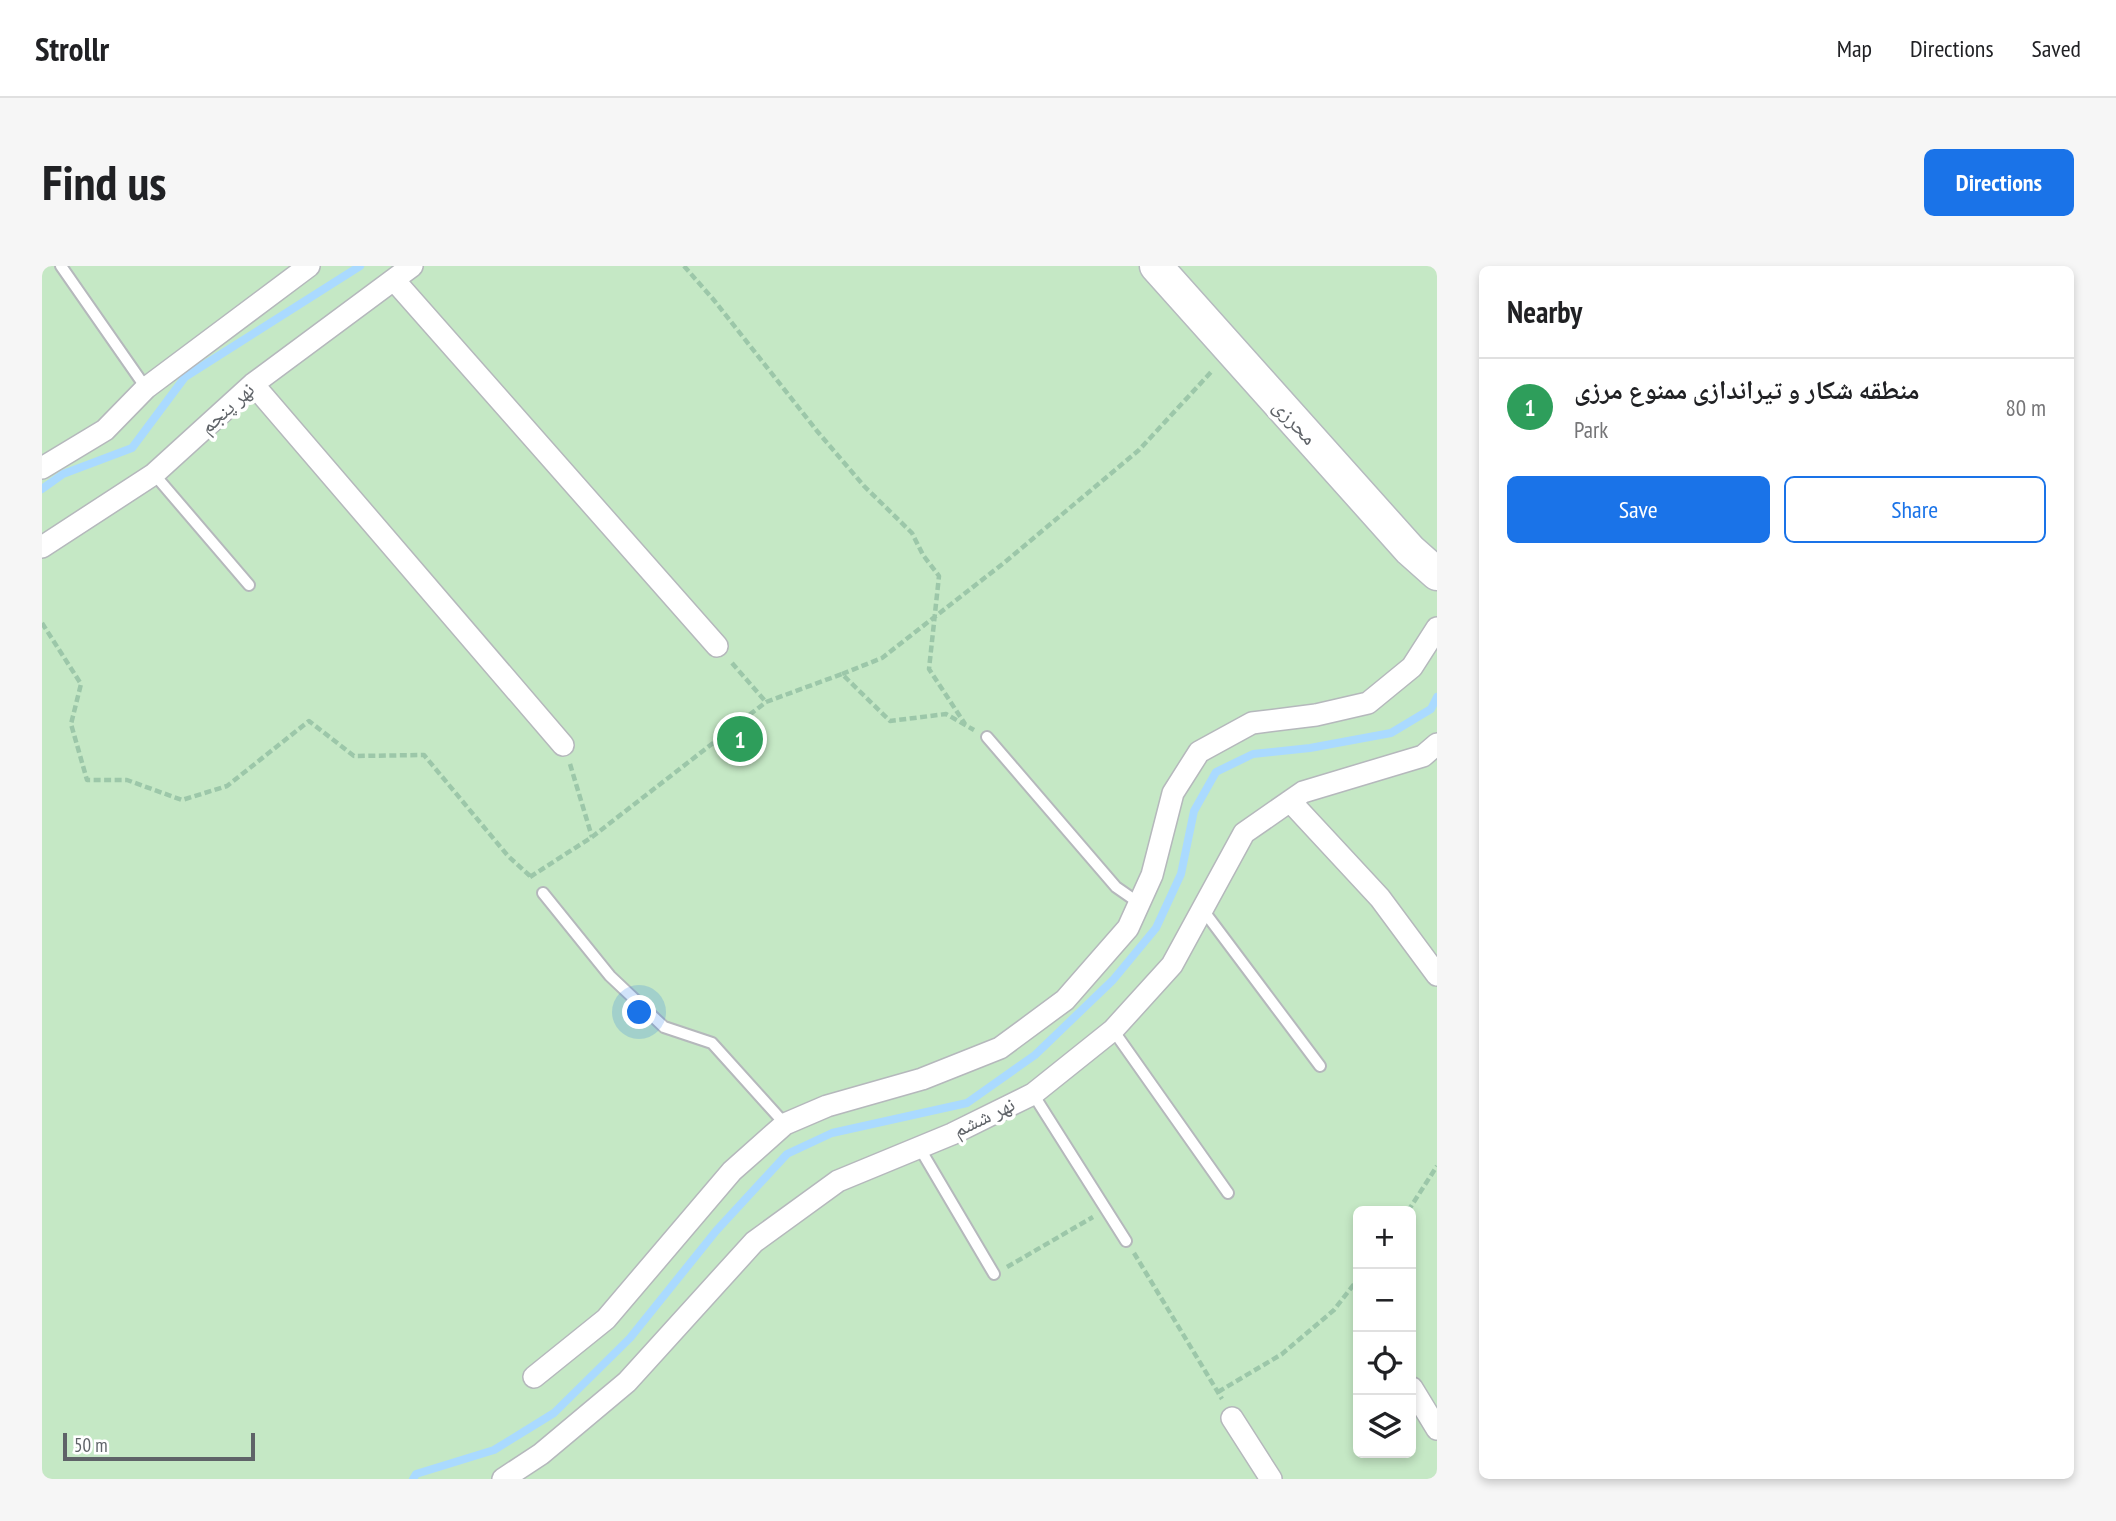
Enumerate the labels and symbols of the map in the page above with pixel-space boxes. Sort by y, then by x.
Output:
street label: نهر پنجم [193,376,261,440]
street label: محرزی [1268,393,1323,450]
pin: 1 [717,713,763,765]
your location [622,995,656,1029]
street label: نهر ششم [948,1090,1020,1144]
scale bar [63,1430,256,1462]

